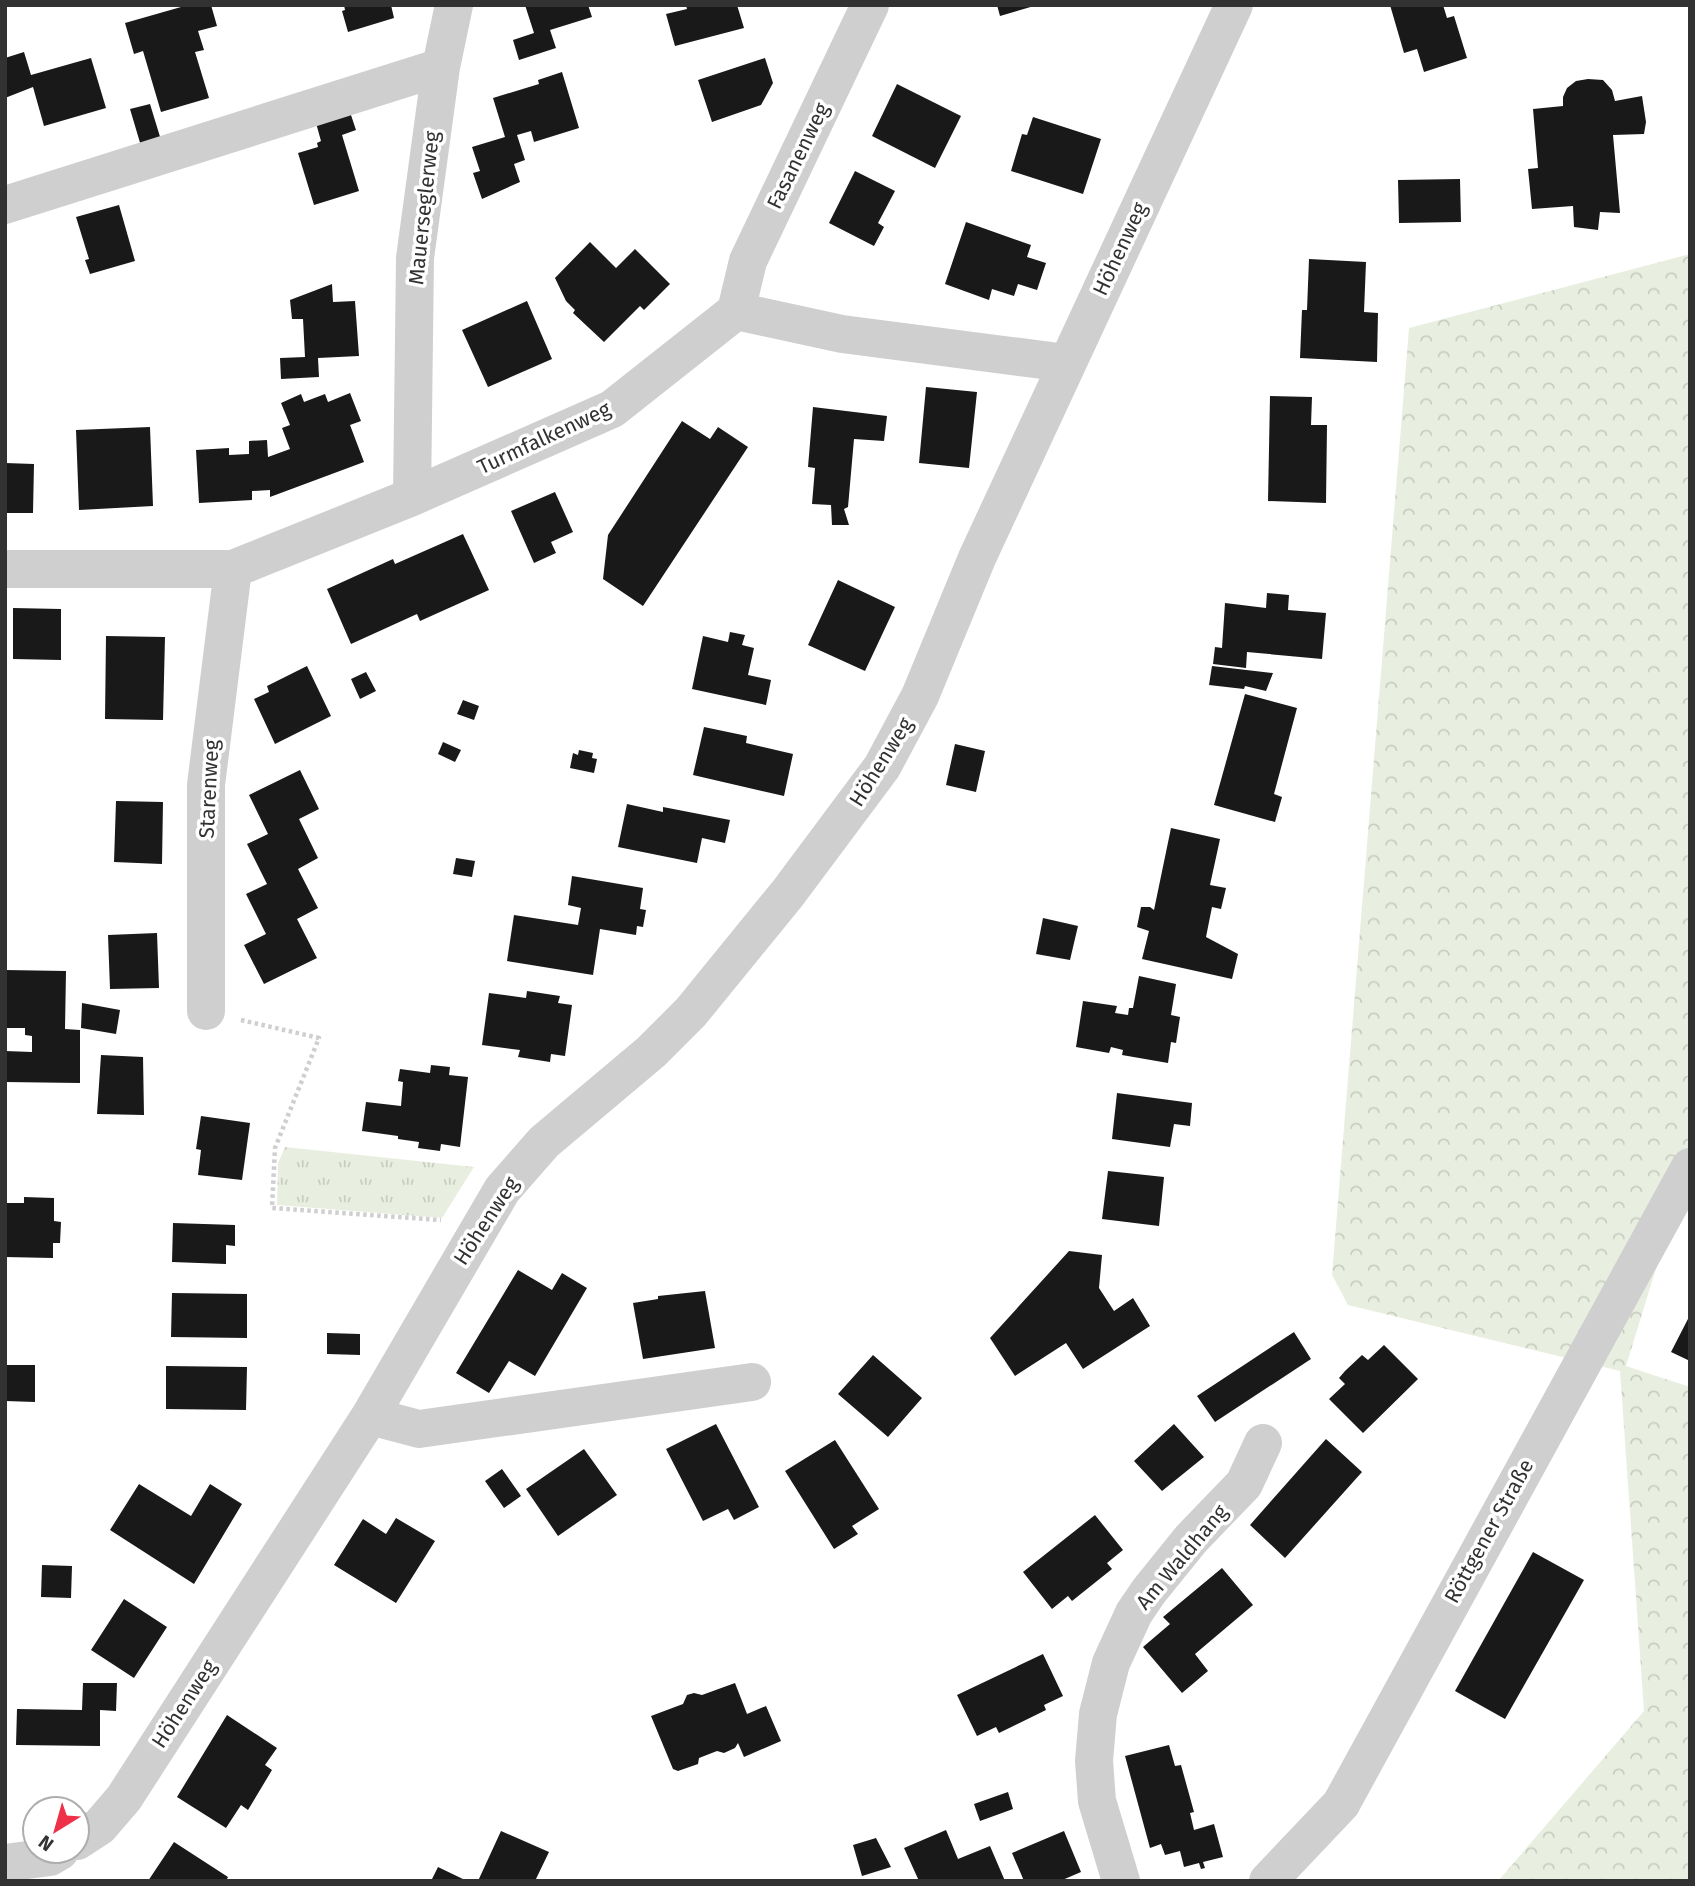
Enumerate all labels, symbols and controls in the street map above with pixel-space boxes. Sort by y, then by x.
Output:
street label: Fasanenweg [761,99,835,213]
street label: Mauerseglerweg [403,130,445,286]
street label: Höhenweg [1087,198,1153,300]
street label: Turmfalkenweg [473,396,615,480]
street label: Höhenweg [843,713,919,811]
street label: Starenweg [193,739,225,839]
street label: Höhenweg [448,1172,524,1270]
street label: Röttgener Straße [1439,1454,1539,1608]
street label: Am Waldhang [1131,1499,1233,1615]
street label: Höhenweg [146,1655,222,1753]
north arrow [21,1795,91,1865]
text: N [34,1830,58,1856]

